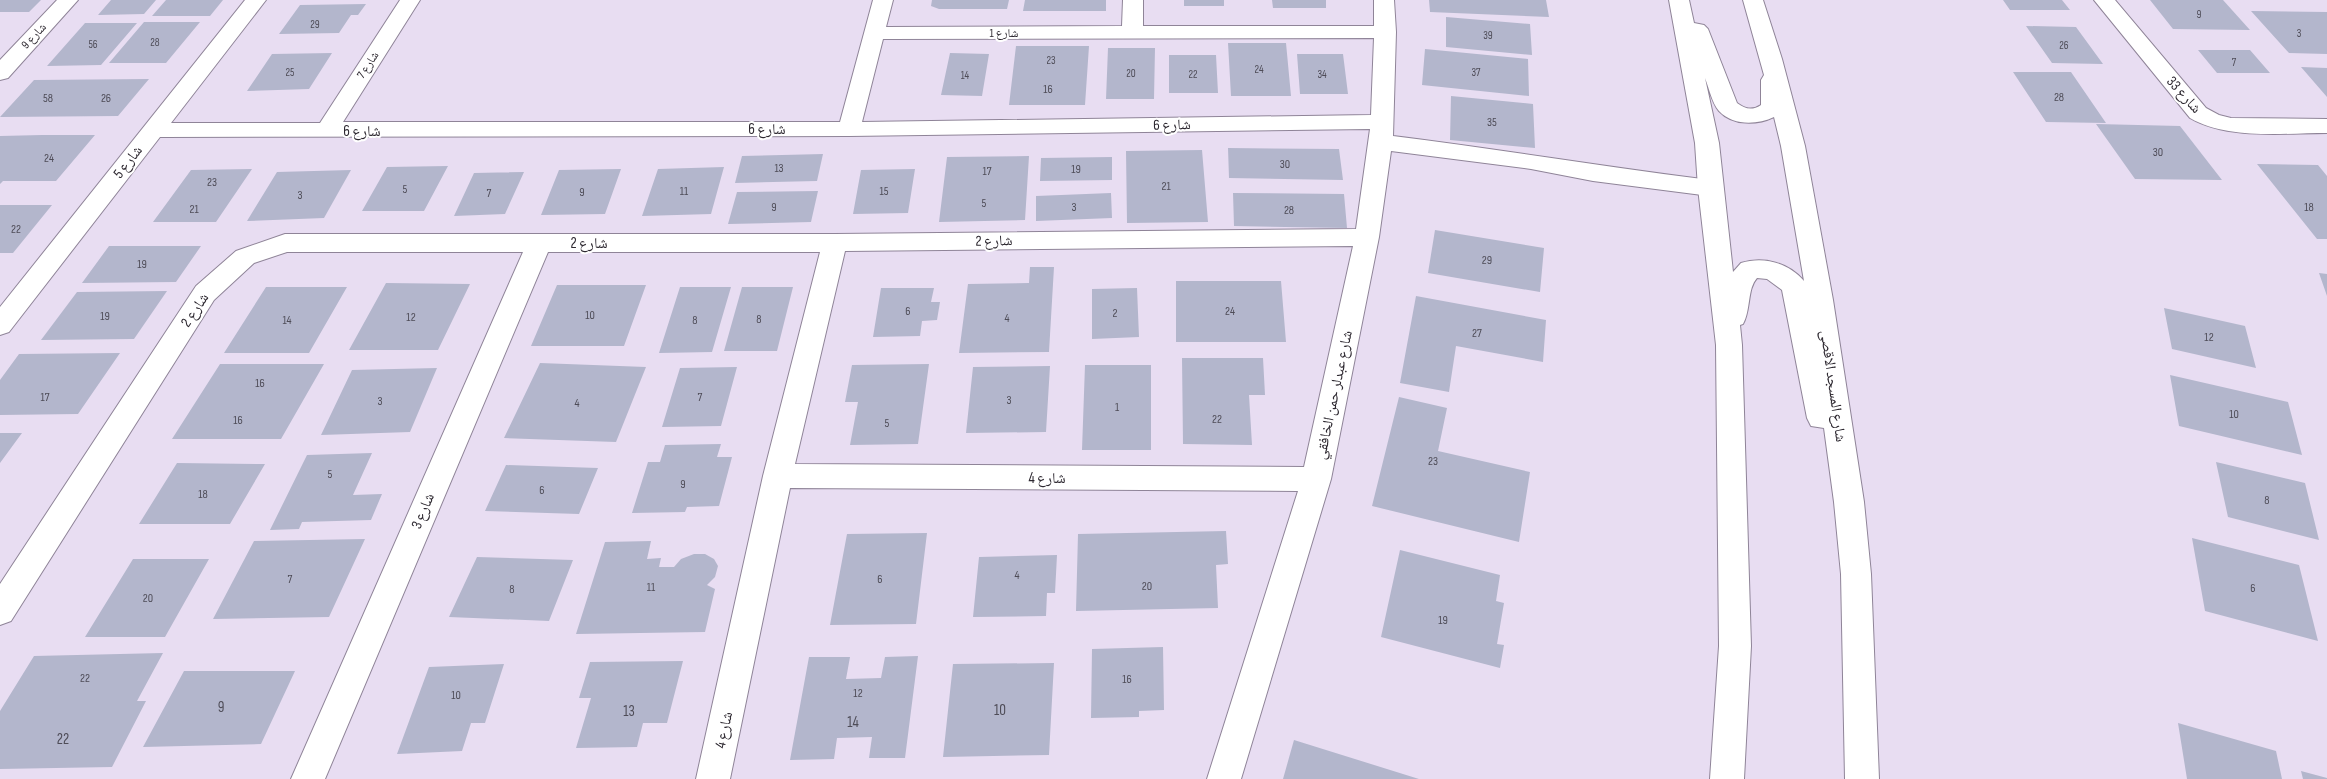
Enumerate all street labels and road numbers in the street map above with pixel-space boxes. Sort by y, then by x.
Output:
street label: شارع 9 [18,20,50,52]
street label: شارع 1 [990,26,1019,41]
street label: شارع 7 [354,48,382,81]
street label: شارع 33 [2162,72,2206,118]
street label: شارع 6 [1153,115,1191,135]
street label: شارع 6 [748,120,786,139]
street label: شارع 6 [343,122,381,141]
street label: شارع 5 [109,142,147,182]
street label: شارع 2 [975,231,1013,251]
street label: شارع 2 [570,234,608,253]
street label: شارع 2 [177,289,213,331]
street label: شارع عبدلر حمن الخافقي [1311,329,1359,462]
street label: شارع المسجد الاقصى [1816,329,1850,443]
street label: شارع 4 [1028,469,1066,488]
street label: شارع 3 [407,490,439,532]
street label: شارع 4 [711,710,737,750]

